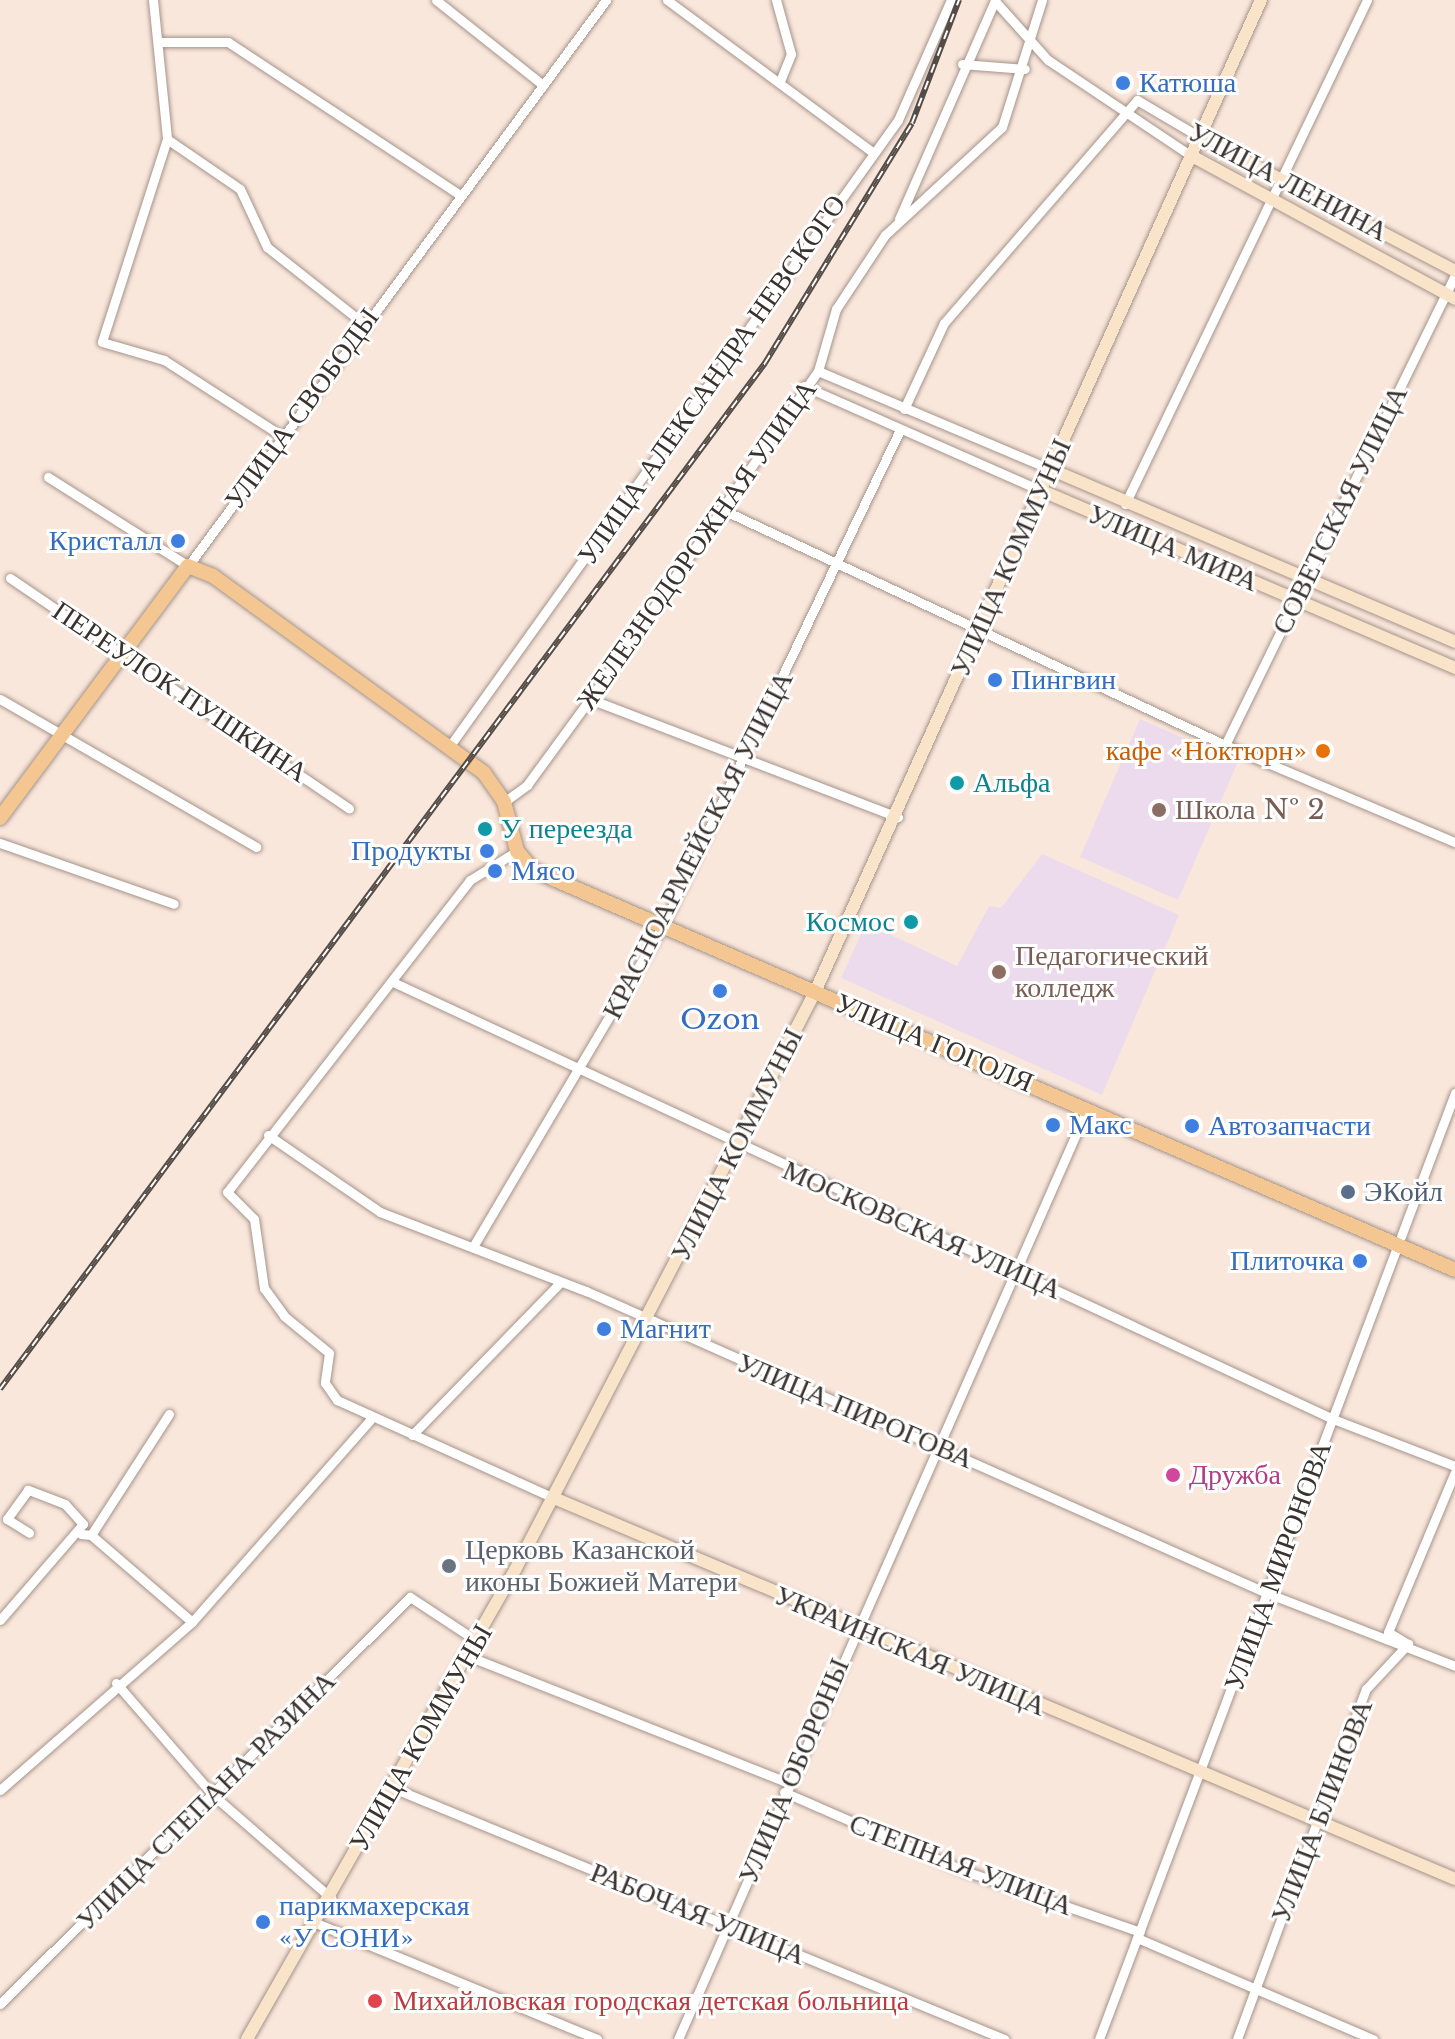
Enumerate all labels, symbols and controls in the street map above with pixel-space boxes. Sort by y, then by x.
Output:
place label: Катюша [1139,66,1236,100]
marker: Катюша [1114,74,1132,92]
street label: УЛИЦА ЛЕНИНА [1182,115,1394,249]
street label: УЛИЦА АЛЕКСАНДРА НЕВСКОГО [571,188,853,572]
street label: УЛИЦА СВОБОДЫ [218,302,386,516]
street label: ЖЕЛЕЗНОДОРОЖНАЯ УЛИЦА [570,374,824,716]
street label: СОВЕТСКАЯ УЛИЦА [1265,380,1415,640]
street label: УЛИЦА КОММУНЫ [943,434,1079,682]
street label: УЛИЦА МИРА [1083,497,1263,599]
place label: Кристалл [49,524,162,558]
marker: Кристалл [169,532,187,550]
street label: ПЕРЕУЛОК ПУШКИНА [46,594,314,790]
place label: Пингвин [1011,663,1116,697]
street label: КРАСНОАРМЕЙСКАЯ УЛИЦА [595,665,801,1025]
marker: Пингвин [986,671,1004,689]
place label: кафе «Ноктюрн» [1106,734,1307,768]
marker: кафе «Ноктюрн» [1314,742,1332,760]
place label: Альфа [973,766,1051,800]
marker: Альфа [948,774,966,792]
place label: Школа № 2 [1175,793,1325,827]
marker: Школа № 2 [1150,801,1168,819]
place label: У переезда [501,812,633,846]
marker: У переезда [476,820,494,838]
place label: Продукты [351,834,471,868]
marker: Продукты [478,842,496,860]
place label: Мясо [511,854,575,888]
marker: Мясо [486,862,504,880]
place label: Космос [806,905,895,939]
marker: Космос [902,913,920,931]
place label: Педагогический колледж [1015,939,1208,1005]
marker: Педагогический колледж [990,963,1008,981]
marker: Ozon [711,982,729,1000]
street label: УЛИЦА ГОГОЛЯ [830,986,1038,1100]
place label: Ozon [680,1003,760,1037]
street label: УЛИЦА КОММУНЫ [664,1023,810,1267]
place label: Макс [1069,1108,1132,1142]
place label: Автозапчасти [1208,1109,1371,1143]
marker: Макс [1044,1116,1062,1134]
marker: Автозапчасти [1183,1117,1201,1135]
street label: МОСКОВСКАЯ УЛИЦА [777,1153,1067,1307]
place label: ЭКойл [1364,1175,1443,1209]
marker: ЭКойл [1339,1183,1357,1201]
place label: Плиточка [1230,1244,1344,1278]
marker: Плиточка [1351,1252,1369,1270]
place label: Магнит [620,1312,711,1346]
marker: Магнит [595,1320,613,1338]
street label: УЛИЦА ПИРОГОВА [732,1346,978,1476]
street label: УЛИЦА МИРОНОВА [1217,1437,1339,1695]
place label: Дружба [1189,1458,1281,1492]
marker: Дружба [1164,1466,1182,1484]
place label: Церковь Казанской иконы Божией Матери [465,1533,737,1599]
marker: Церковь Казанской иконы Божией Матери [440,1557,458,1575]
street label: УКРАИНСКАЯ УЛИЦА [769,1579,1051,1723]
street label: УЛИЦА КОММУНЫ [342,1618,500,1858]
street label: УЛИЦА ОБОРОНЫ [731,1653,857,1889]
street label: УЛИЦА СТЕПАНА РАЗИНА [70,1665,342,1937]
street label: УЛИЦА БЛИНОВА [1264,1695,1380,1927]
street label: СТЕПНАЯ УЛИЦА [845,1807,1077,1923]
street label: РАБОЧАЯ УЛИЦА [586,1856,810,1972]
place label: парикмахерская «У СОНИ» [279,1889,470,1955]
marker: парикмахерская «У СОНИ» [254,1913,272,1931]
place label: Михайловская городская детская больница [393,1984,909,2018]
marker: Михайловская городская детская больница [364,1990,386,2012]

